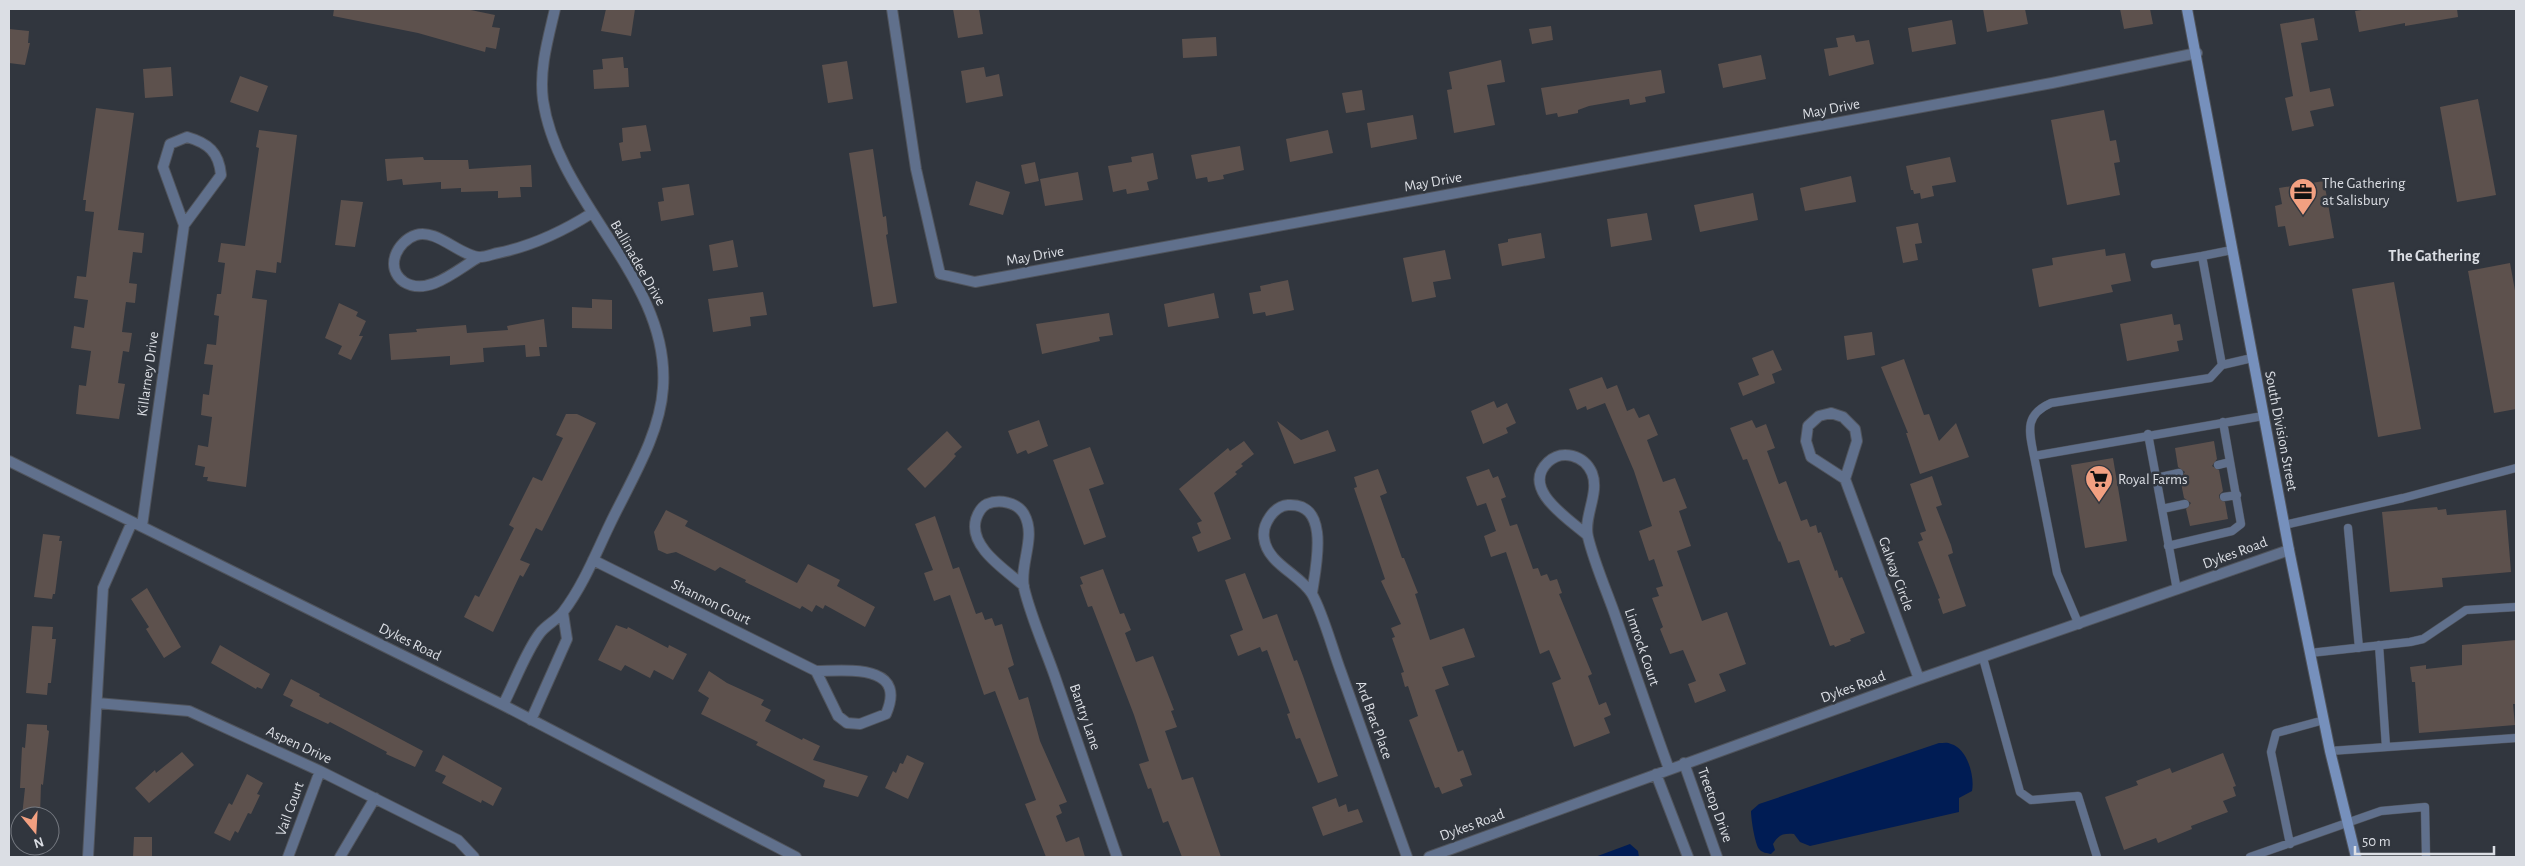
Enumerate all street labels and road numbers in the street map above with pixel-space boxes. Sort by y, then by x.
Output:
street label: May Drive [1801,96,1861,122]
street label: May Drive [1403,170,1463,194]
street label: Ballinadee Drive [608,218,669,308]
street label: May Drive [1005,244,1065,268]
street label: Killarney Drive [135,330,161,417]
street label: South Division Street [2262,370,2300,493]
street label: Dykes Road [2201,534,2269,572]
street label: Galway Circle [1876,535,1916,613]
street label: Shannon Court [669,576,753,628]
street label: Limrock Court [1622,606,1662,688]
street label: Dykes Road [376,620,444,664]
street label: Dykes Road [1819,668,1887,706]
street label: Ard Brac Place [1353,679,1395,761]
street label: Bantry Lane [1067,682,1103,752]
street label: Aspen Drive [264,723,334,767]
street label: Treetop Drive [1695,766,1735,844]
street label: Vail Court [273,780,307,838]
street label: Dykes Road [1438,806,1506,844]

